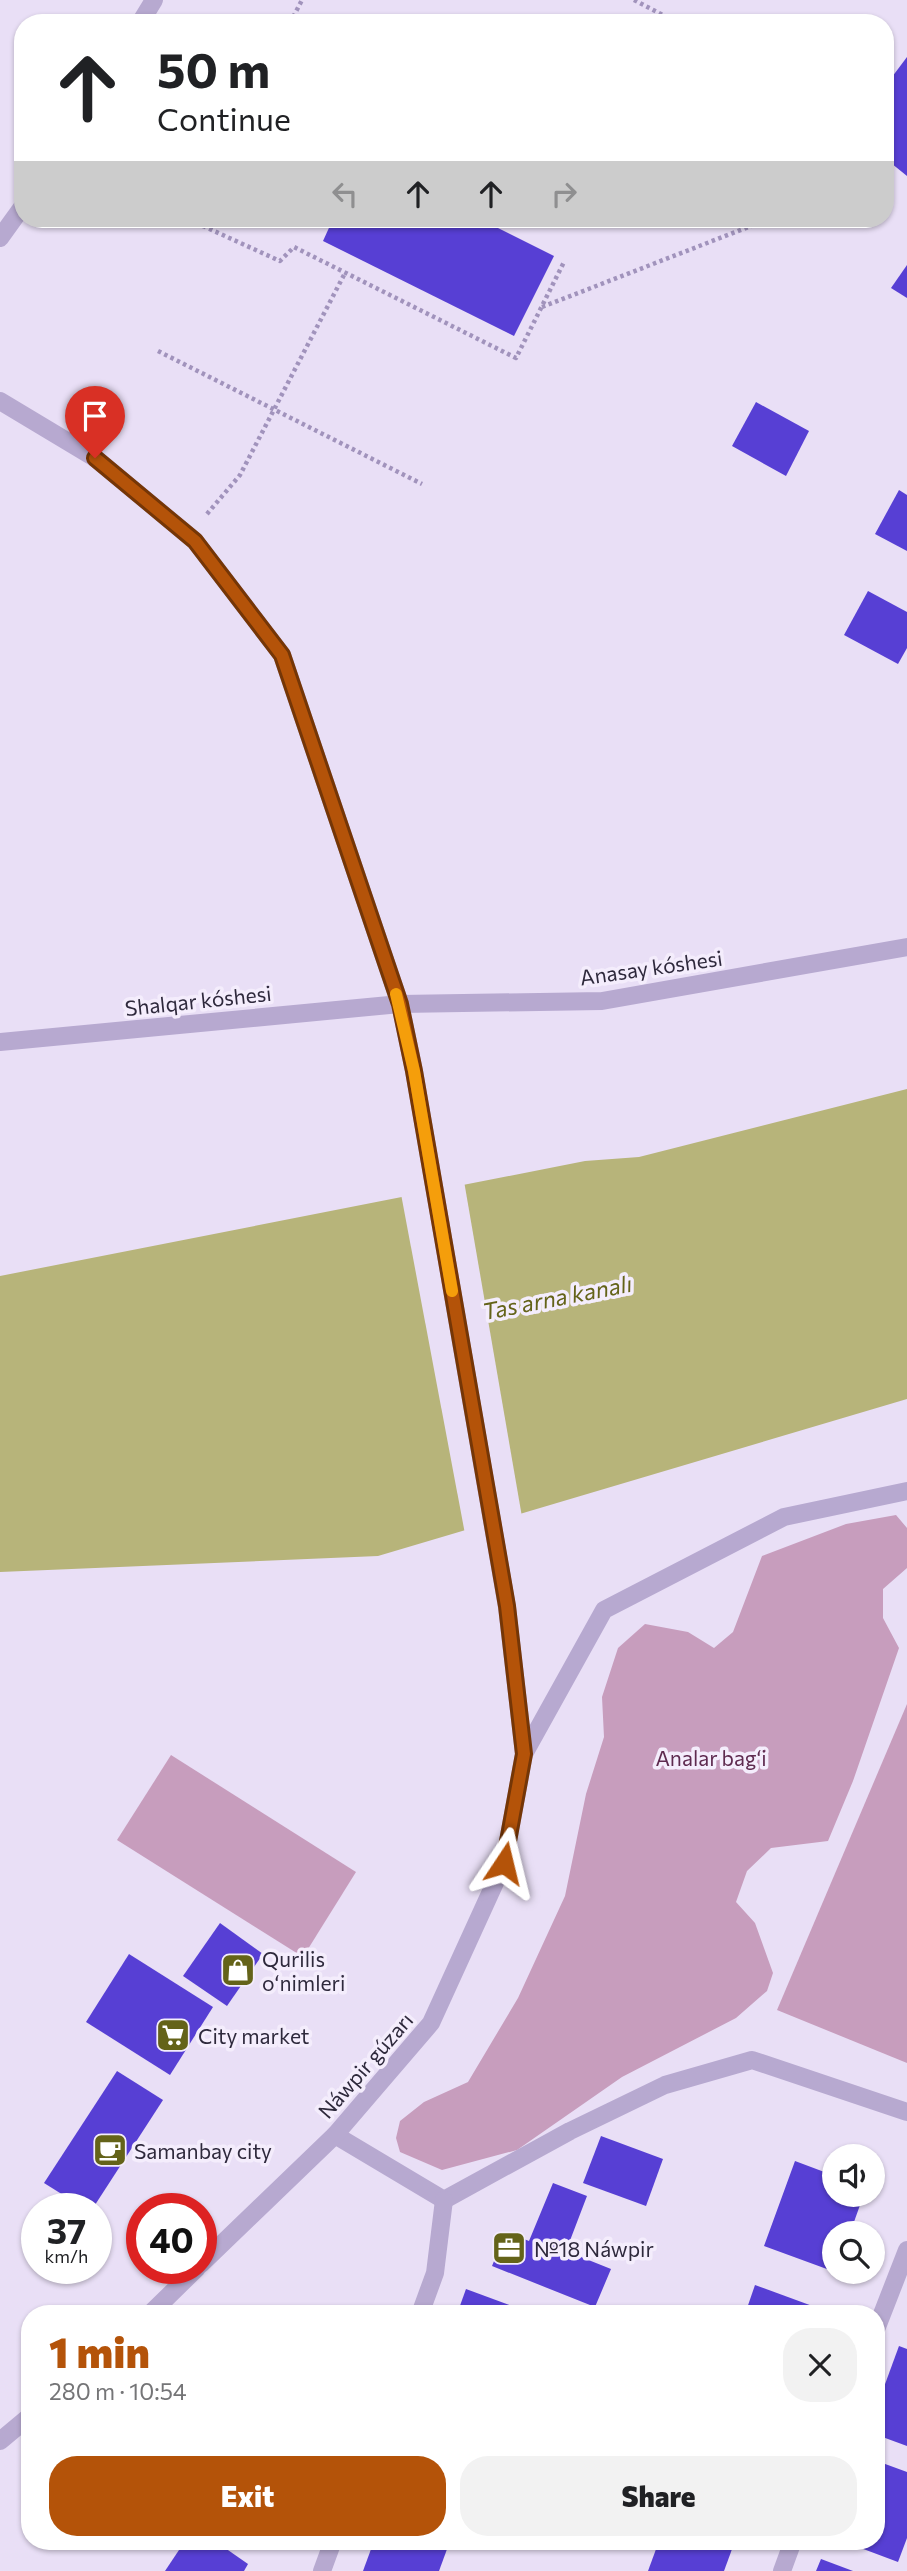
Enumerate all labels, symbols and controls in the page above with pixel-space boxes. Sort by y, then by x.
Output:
text: 50 m [157,38,270,98]
icon: ahead [42,42,133,133]
text: Continue [157,98,291,138]
icon: left [326,175,364,213]
icon: ahead [399,175,437,213]
icon: ahead [472,175,510,213]
icon: right [545,175,583,213]
pin [65,386,125,458]
icon: arrive [76,397,114,435]
street label: Anasay kóshesi [578,945,724,989]
street label: Shalqar kóshesi [123,980,273,1020]
water label: Tas arna kanalı [480,1269,634,1325]
park label: Analar bagʻi [655,1745,767,1770]
position arrow [467,1826,541,1900]
place label: Qurilis oʻnimleri [262,1946,345,1995]
shop icon: Qurilis oʻnimleri [219,1951,257,1989]
street label: Náwpir gúzarı [312,2007,418,2123]
supermarket icon: City market [154,2016,192,2054]
place label: City market [198,2023,309,2048]
cafe icon: Samanbay city [91,2131,129,2169]
place label: Samanbay city [134,2138,272,2163]
map controls [822,2144,885,2284]
button: sound [822,2144,885,2207]
speed limit sign: 40 [126,2193,217,2284]
text: 37 [47,2208,86,2251]
button: search [822,2221,885,2284]
office icon: №18 Náwpir [490,2229,528,2267]
place label: №18 Náwpir [534,2236,654,2261]
text: km/h [45,2245,88,2267]
text: 1 min [49,2325,150,2377]
button: close [783,2328,857,2402]
text: 280 m · 10:54 [49,2377,187,2405]
button: Exit [49,2456,446,2536]
button: Share [460,2456,857,2536]

